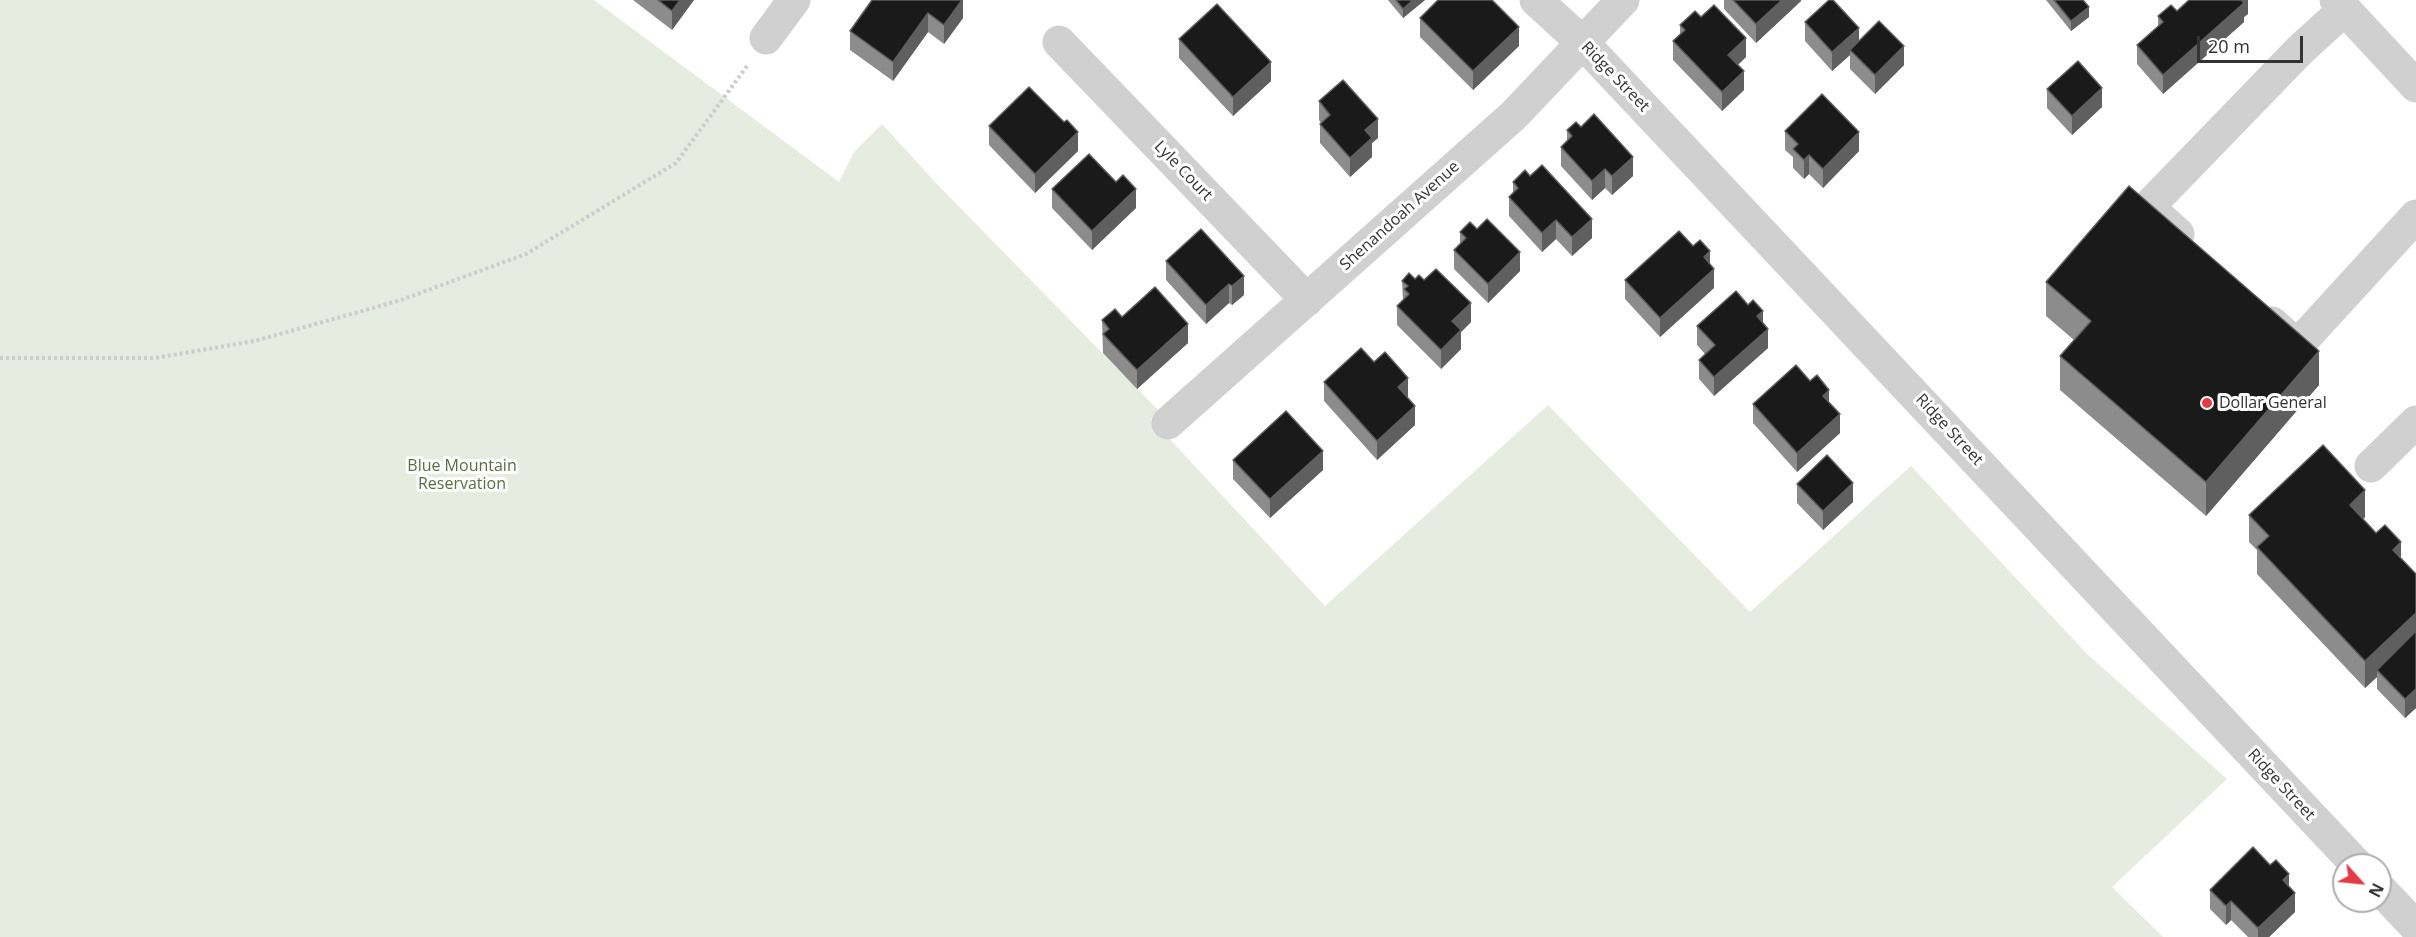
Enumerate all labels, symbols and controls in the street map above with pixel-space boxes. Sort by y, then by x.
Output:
scale bar [2200,24,2306,62]
text: 20 m [2208,34,2250,58]
street label: Ridge Street [1577,38,1653,116]
street label: Lyle Court [1150,137,1216,205]
street label: Shenandoah Avenue [1336,157,1464,275]
street label: Ridge Street [1911,390,1987,470]
place label: Dollar General [2219,393,2327,413]
marker: Dollar General [2200,396,2214,410]
park label: Blue Mountain Reservation [407,456,517,494]
street label: Ridge Street [2243,745,2319,825]
north arrow [2332,853,2392,913]
text: N [2364,879,2389,901]

